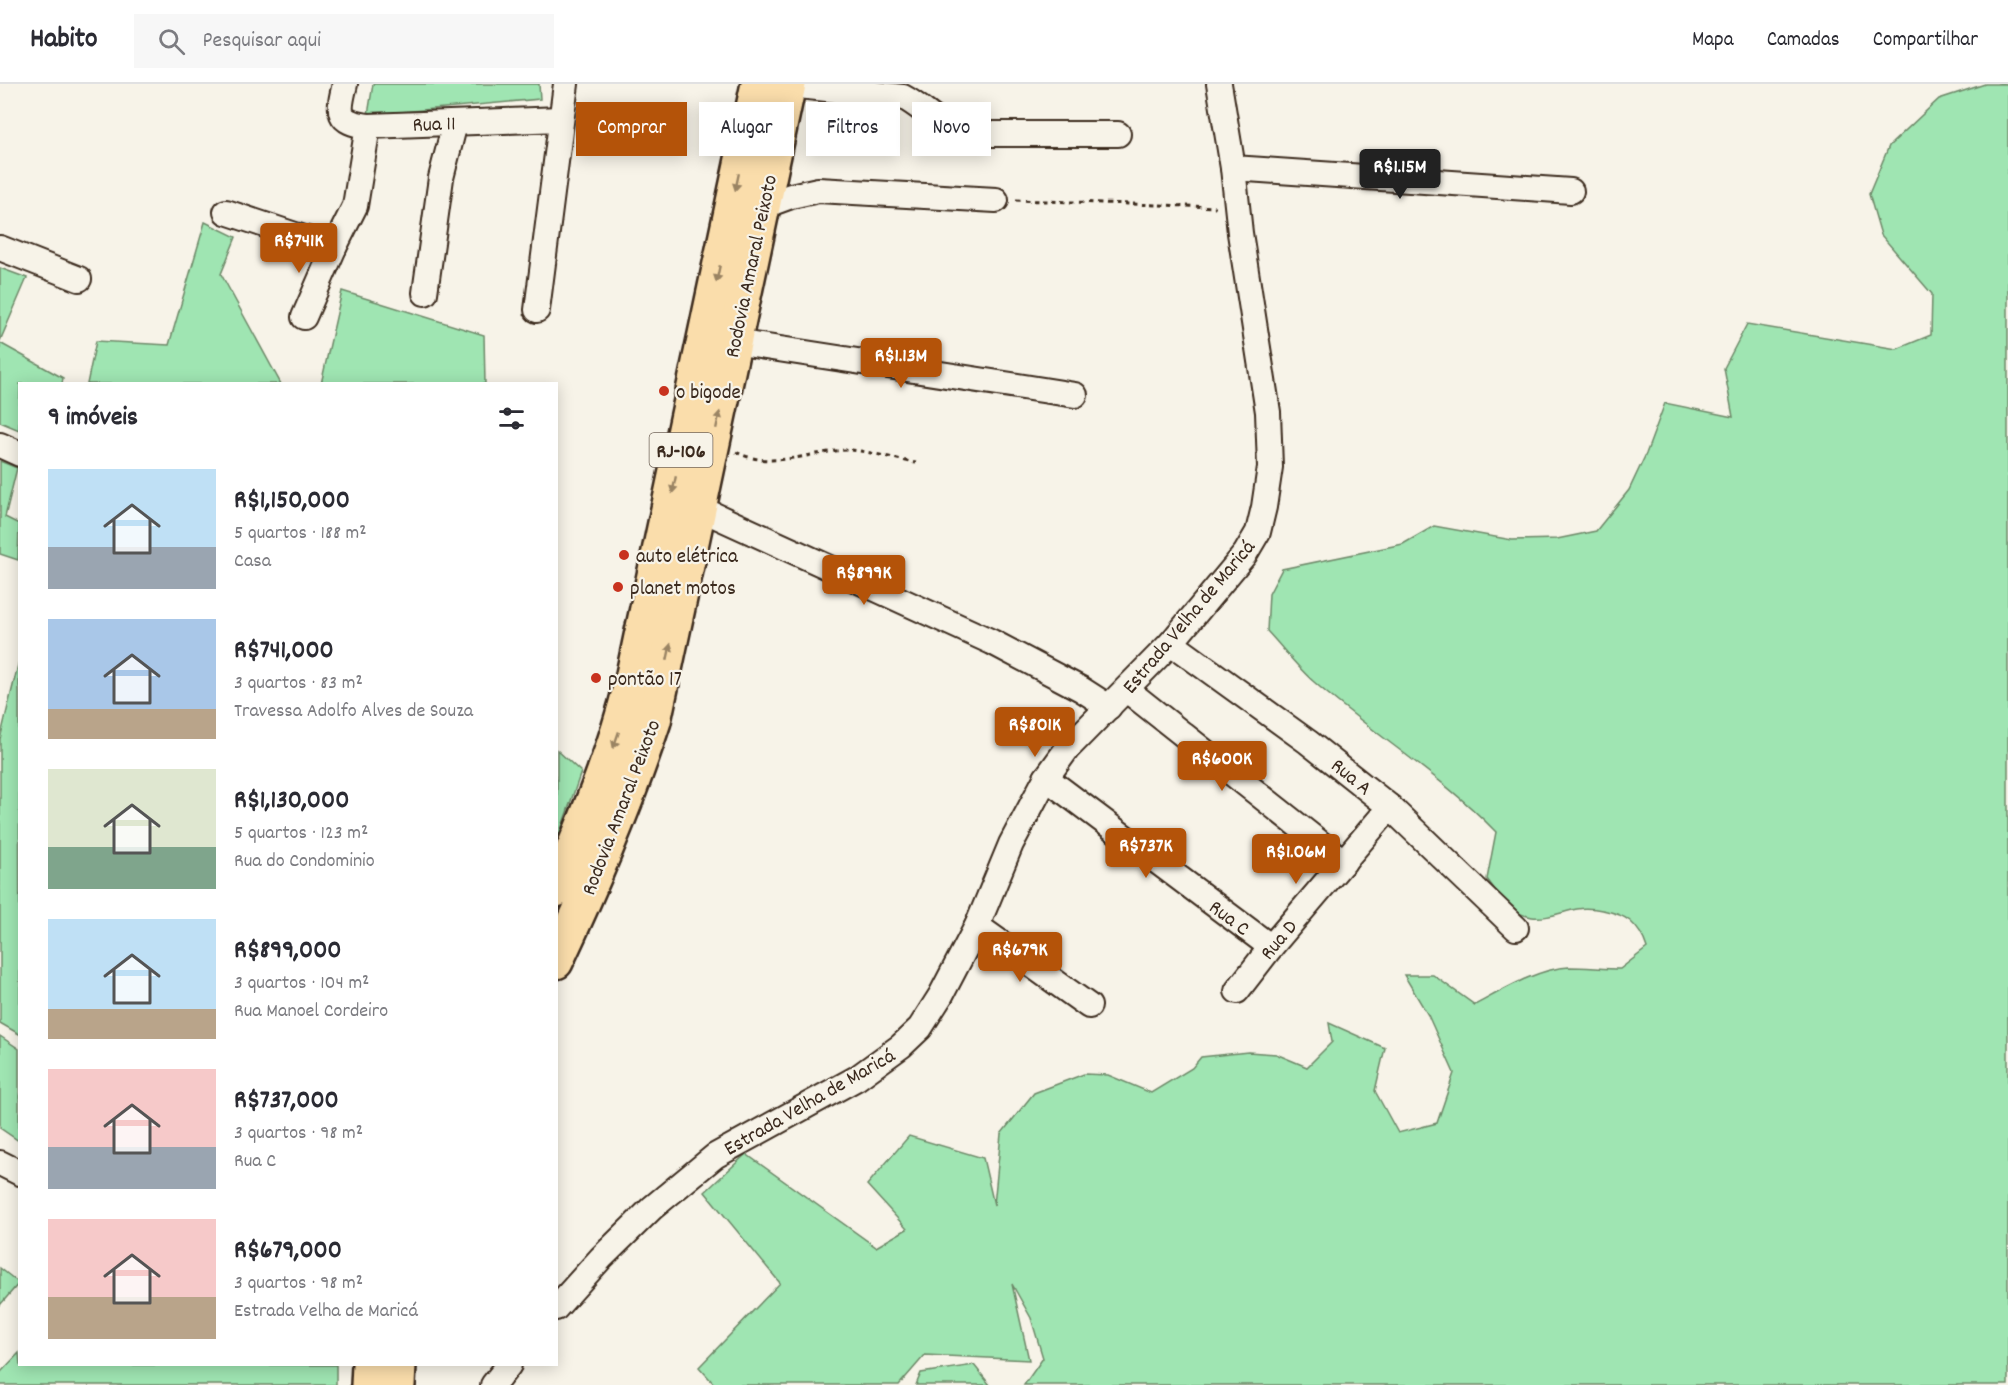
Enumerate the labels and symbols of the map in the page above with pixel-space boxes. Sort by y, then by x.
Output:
street label: Rua 11 [412,110,456,142]
pin: R$1.15M [1345,149,1455,200]
street label: Rodovia Amaral Peixoto [719,173,787,361]
one-way arrow [732,173,741,192]
pin: R$741K [250,223,348,274]
one-way arrow [713,264,722,283]
pin: R$1.13M [846,338,956,389]
place label: o bigode [676,379,741,409]
marker: o bigode [657,384,671,398]
one-way arrow [713,410,723,429]
road number: RJ-106 [650,433,712,467]
one-way arrow [669,476,678,495]
street label: Estrada Velha de Maricá [1117,534,1264,702]
place label: auto elétrica [636,543,739,573]
marker: auto elétrica [617,548,631,562]
pin: R$899K [815,555,913,606]
place label: planet motos [630,575,736,605]
marker: planet motos [611,580,625,594]
one-way arrow [665,642,675,661]
place label: pontão 17 [608,666,682,696]
marker: pontão 17 [589,671,603,685]
pin: R$801K [986,707,1084,758]
street label: Rodovia Amaral Peixoto [575,716,670,900]
one-way arrow [610,731,620,749]
pin: R$600K [1173,741,1271,792]
street label: Rua A [1323,752,1377,804]
pin: R$737K [1097,828,1195,879]
pin: R$1.06M [1241,834,1351,885]
street label: Rua C [1201,894,1255,945]
street label: Rua D [1254,914,1306,968]
pin: R$679K [971,932,1069,983]
street label: Estrada Velha de Maricá [719,1042,902,1165]

